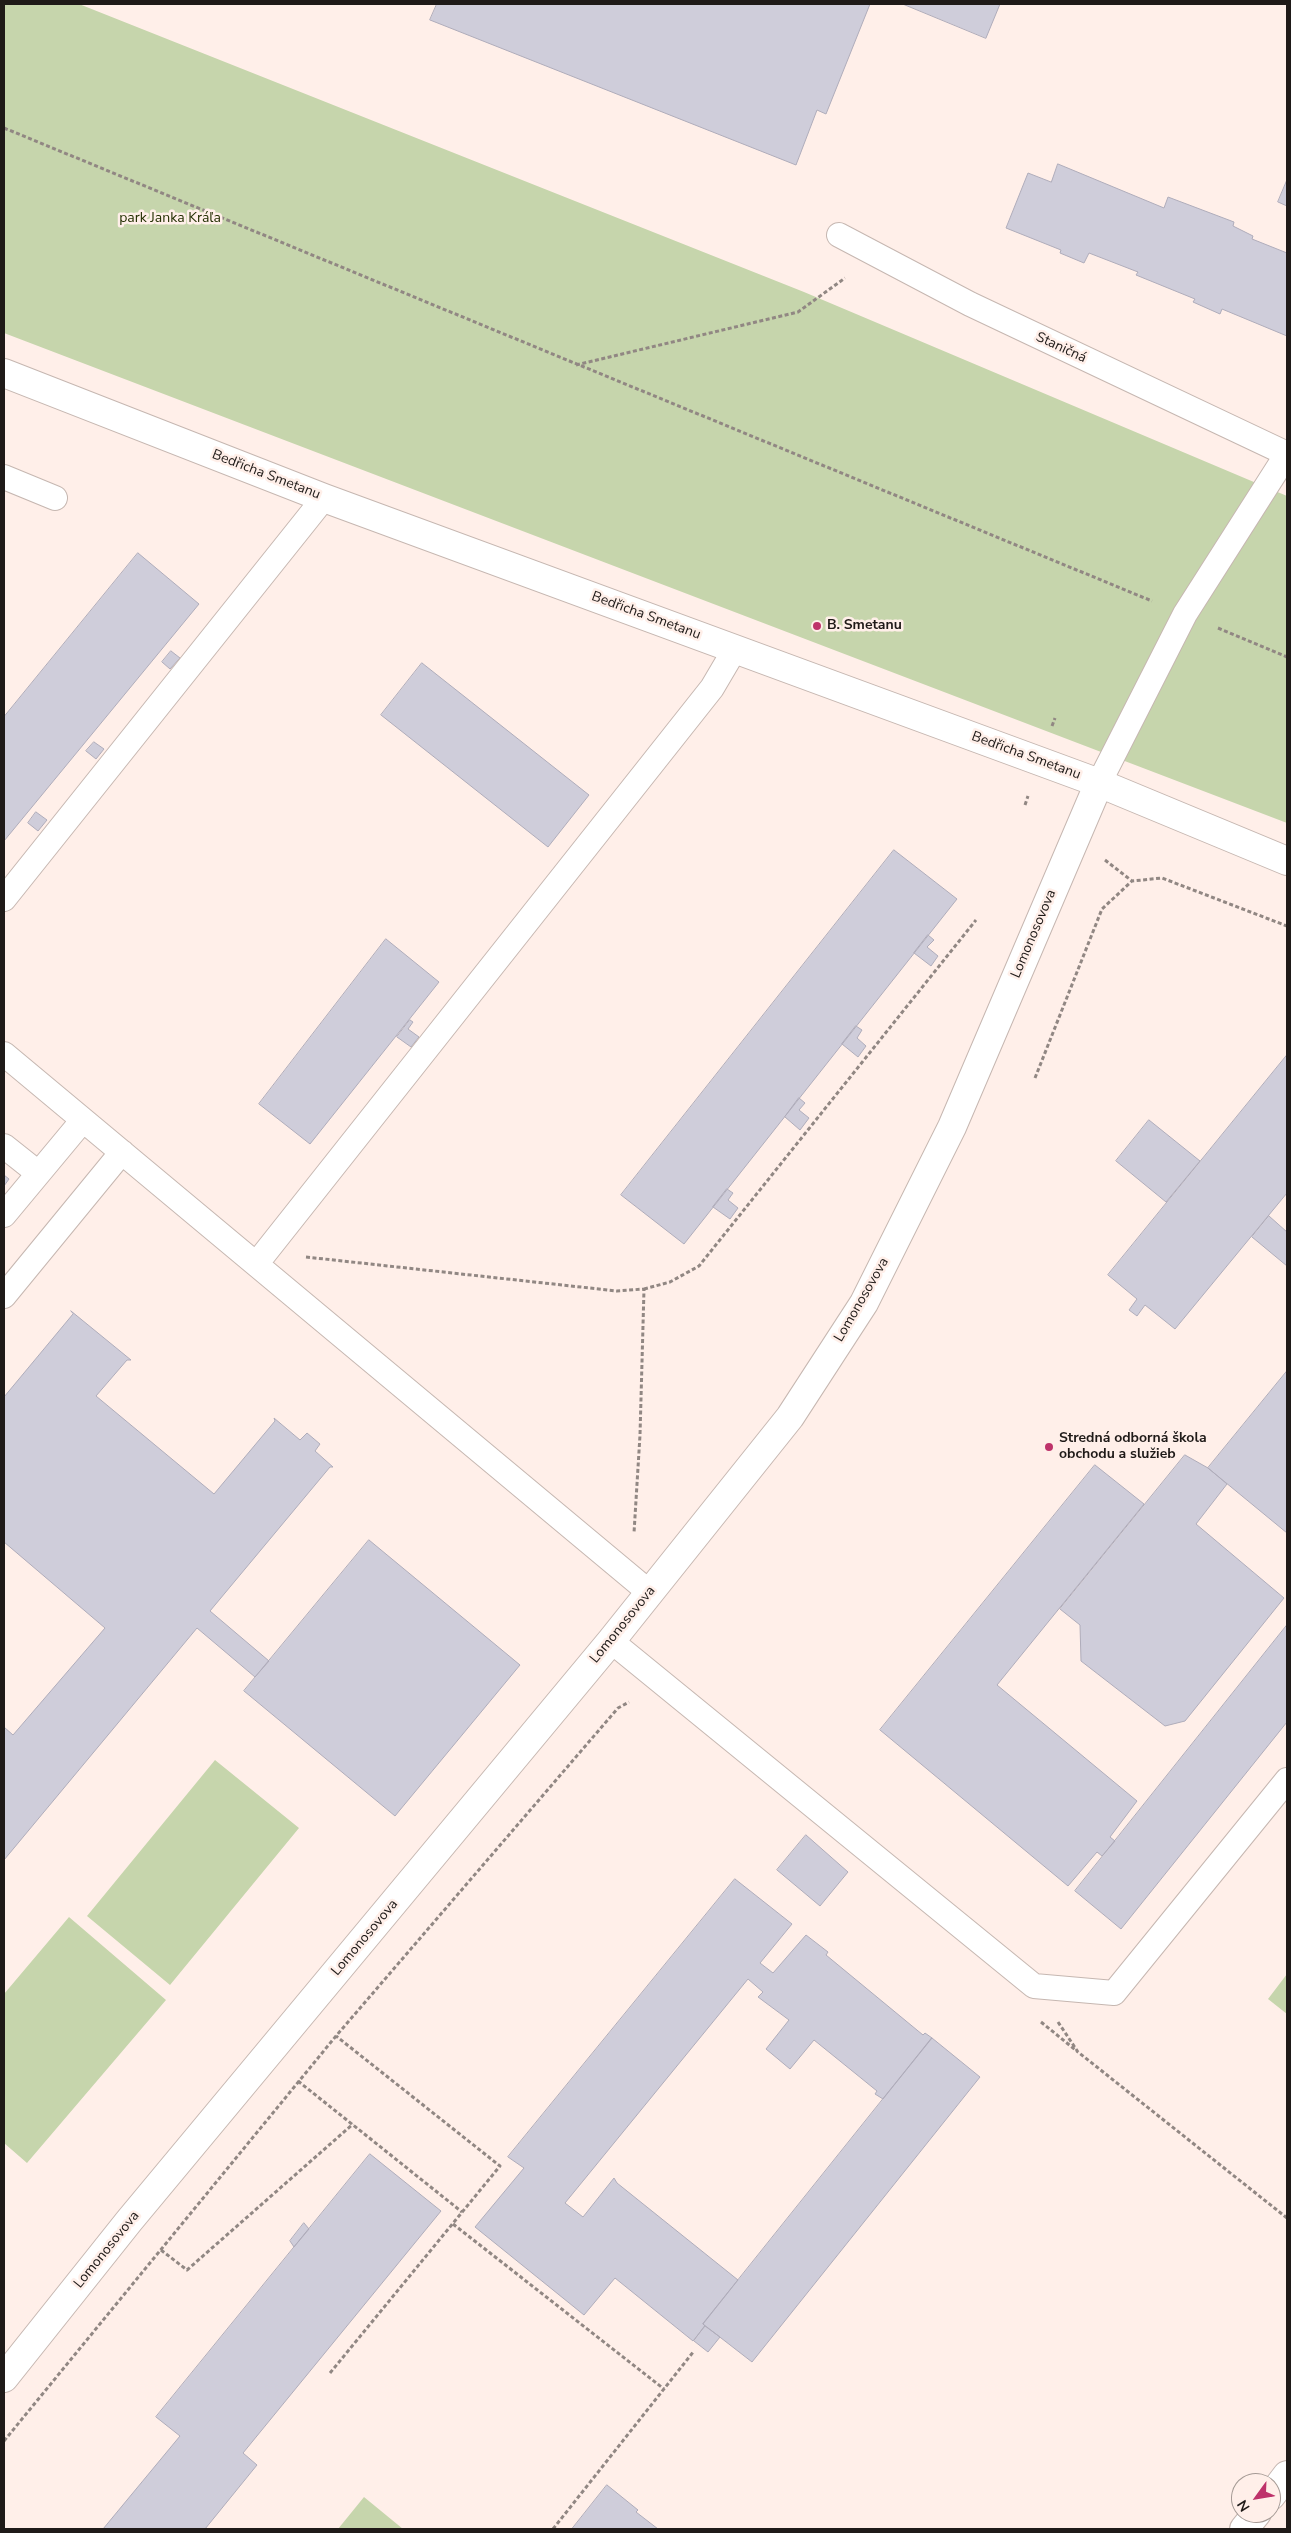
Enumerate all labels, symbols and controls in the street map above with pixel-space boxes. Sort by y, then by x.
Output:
park label: park Janka Kráľa [119,211,221,227]
street label: Staničná [1033,329,1089,367]
street label: Bedřicha Smetanu [209,447,323,503]
street label: Bedřicha Smetanu [589,588,703,644]
place label: B. Smetanu [827,618,902,634]
marker: B. Smetanu [811,620,823,632]
street label: Bedřicha Smetanu [969,728,1083,784]
street label: Lomonosovova [1008,887,1060,981]
street label: Lomonosovova [831,1255,893,1345]
place label: Stredná odborná škola obchodu a služieb [1059,1431,1207,1464]
marker: Stredná odborná škola obchodu a služieb [1043,1441,1055,1453]
street label: Lomonosovova [587,1583,659,1667]
street label: Lomonosovova [328,1896,402,1980]
street label: Lomonosovova [71,2208,143,2292]
north arrow [1231,2473,1281,2523]
text: N [1233,2496,1255,2515]

